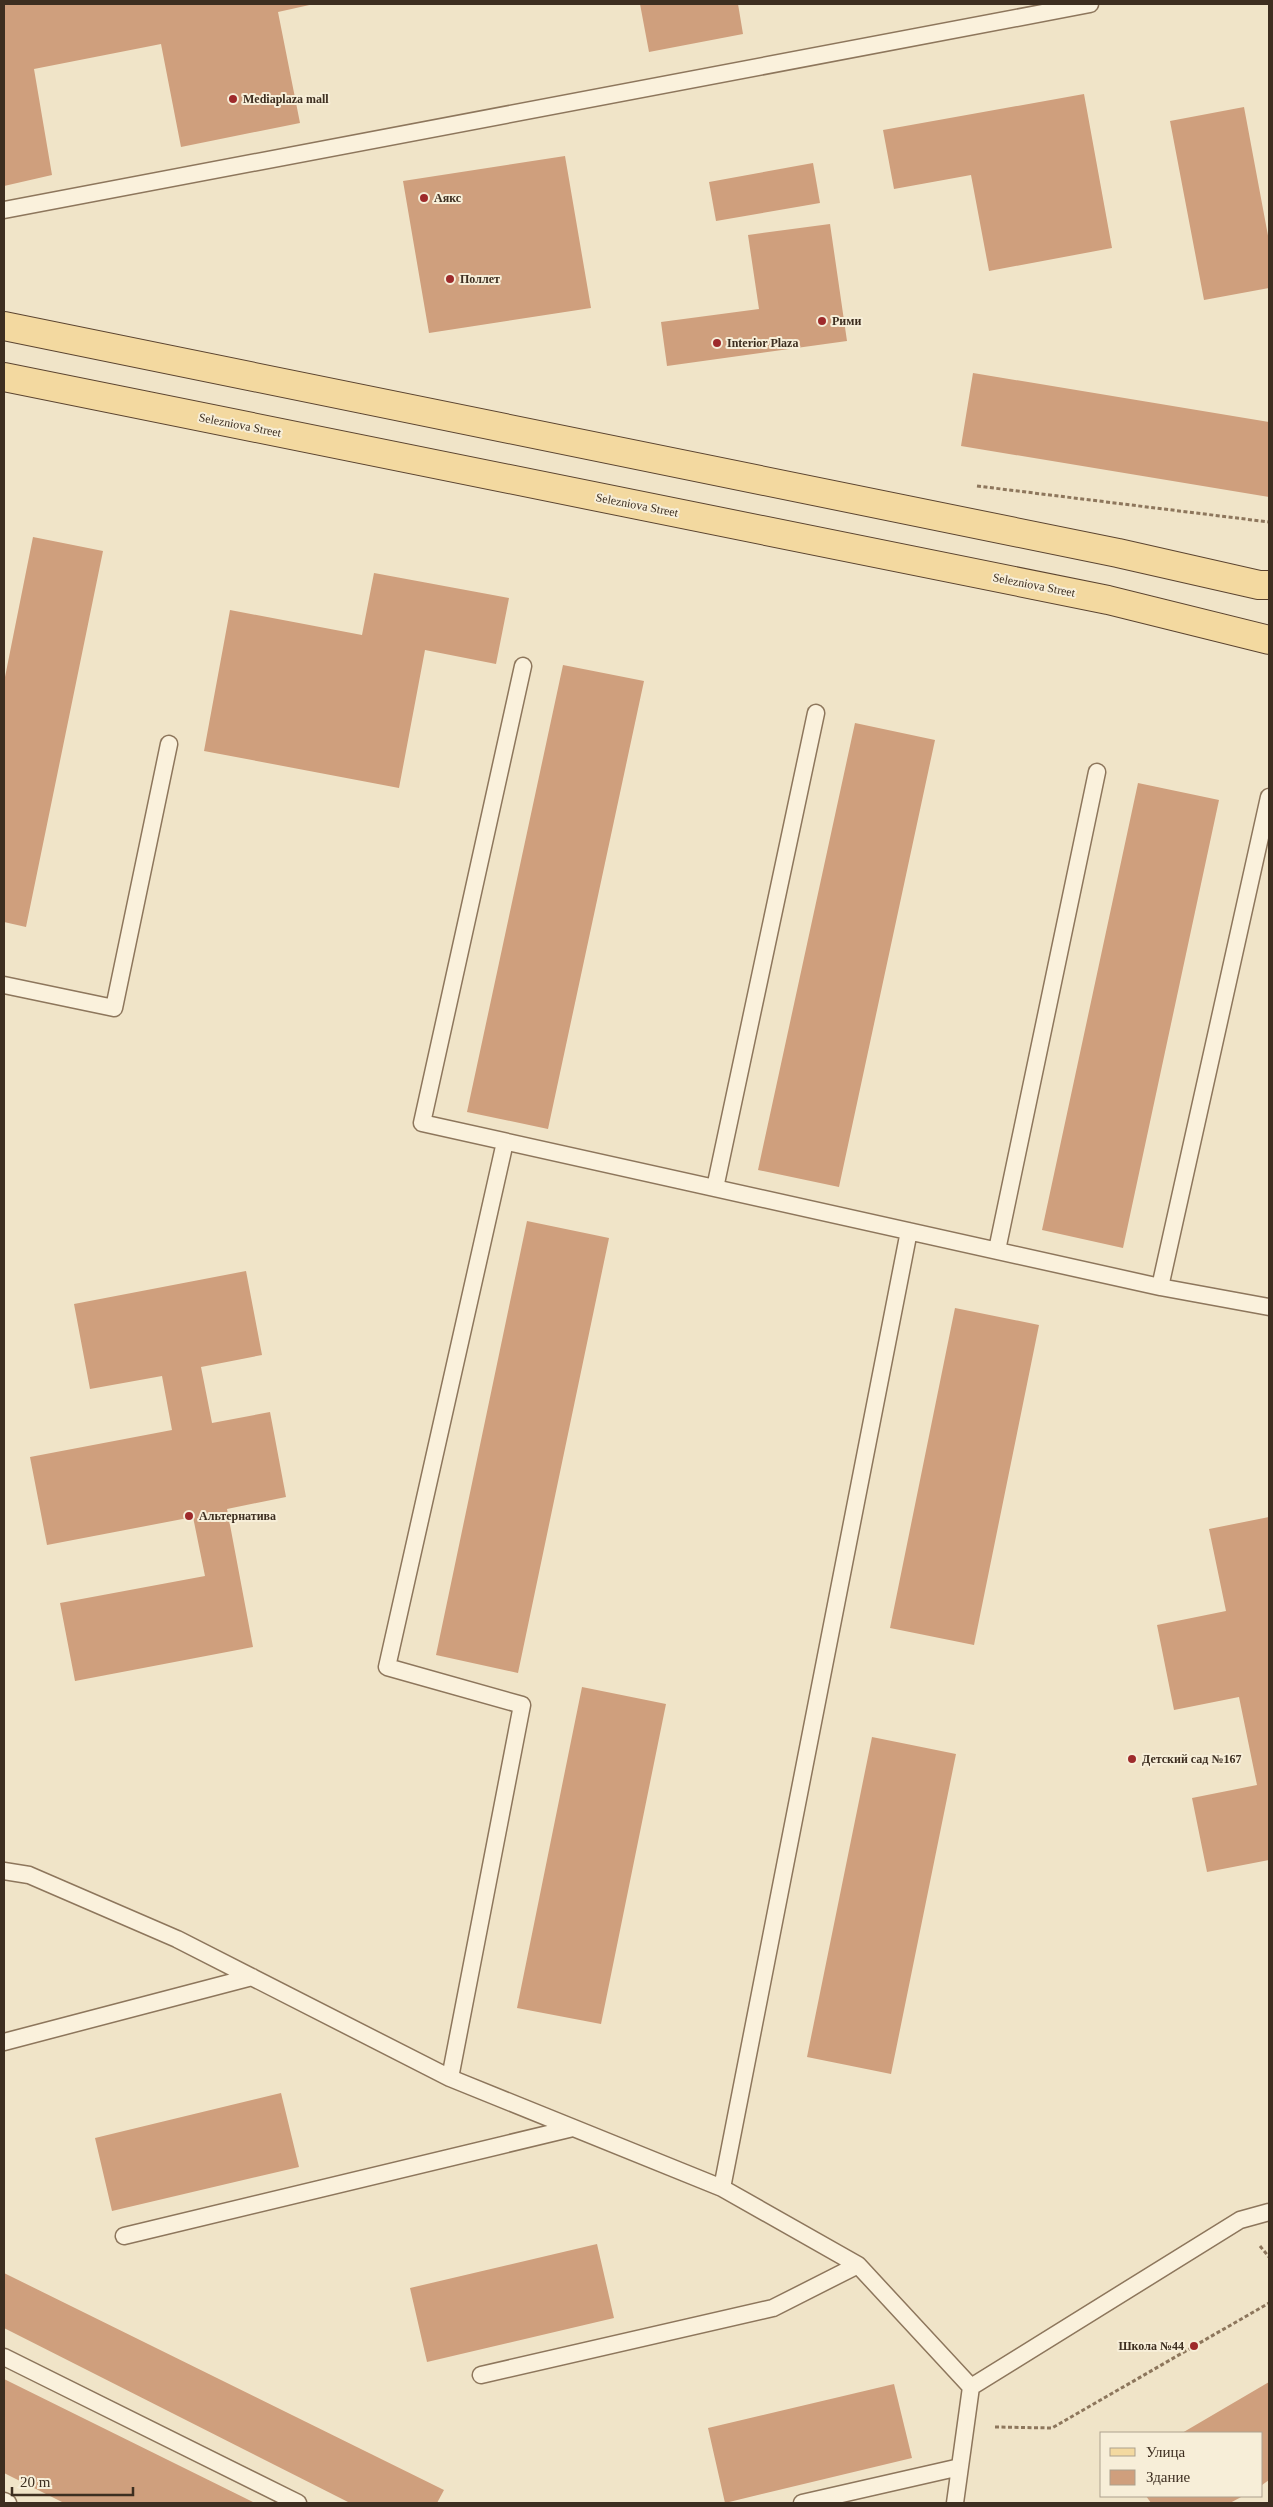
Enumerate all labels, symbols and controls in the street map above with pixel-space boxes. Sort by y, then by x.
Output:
place label: Mediaplaza mall [243,92,329,106]
marker: Mediaplaza mall [227,93,239,105]
place label: Аякс [434,191,462,205]
marker: Аякс [418,192,430,204]
place label: Поллет [460,272,500,286]
marker: Поллет [444,273,456,285]
place label: Рими [832,314,861,328]
marker: Рими [816,315,828,327]
place label: Interior Plaza [727,336,798,350]
marker: Interior Plaza [711,337,723,349]
street label: Selezniova Street [198,410,283,440]
street label: Selezniova Street [595,490,680,520]
street label: Selezniova Street [992,570,1077,600]
place label: Альтернатива [199,1509,276,1523]
marker: Альтернатива [183,1510,195,1522]
place label: Детский сад №167 [1142,1752,1241,1766]
marker: Детский сад №167 [1126,1753,1138,1765]
place label: Школа №44 [1118,2339,1184,2353]
marker: Школа №44 [1188,2340,1200,2352]
legend [1100,2432,1263,2497]
text: Улица [1146,2444,1185,2460]
scale bar [12,2464,134,2496]
text: Здание [1146,2469,1190,2485]
text: 20 m [20,2474,51,2490]

